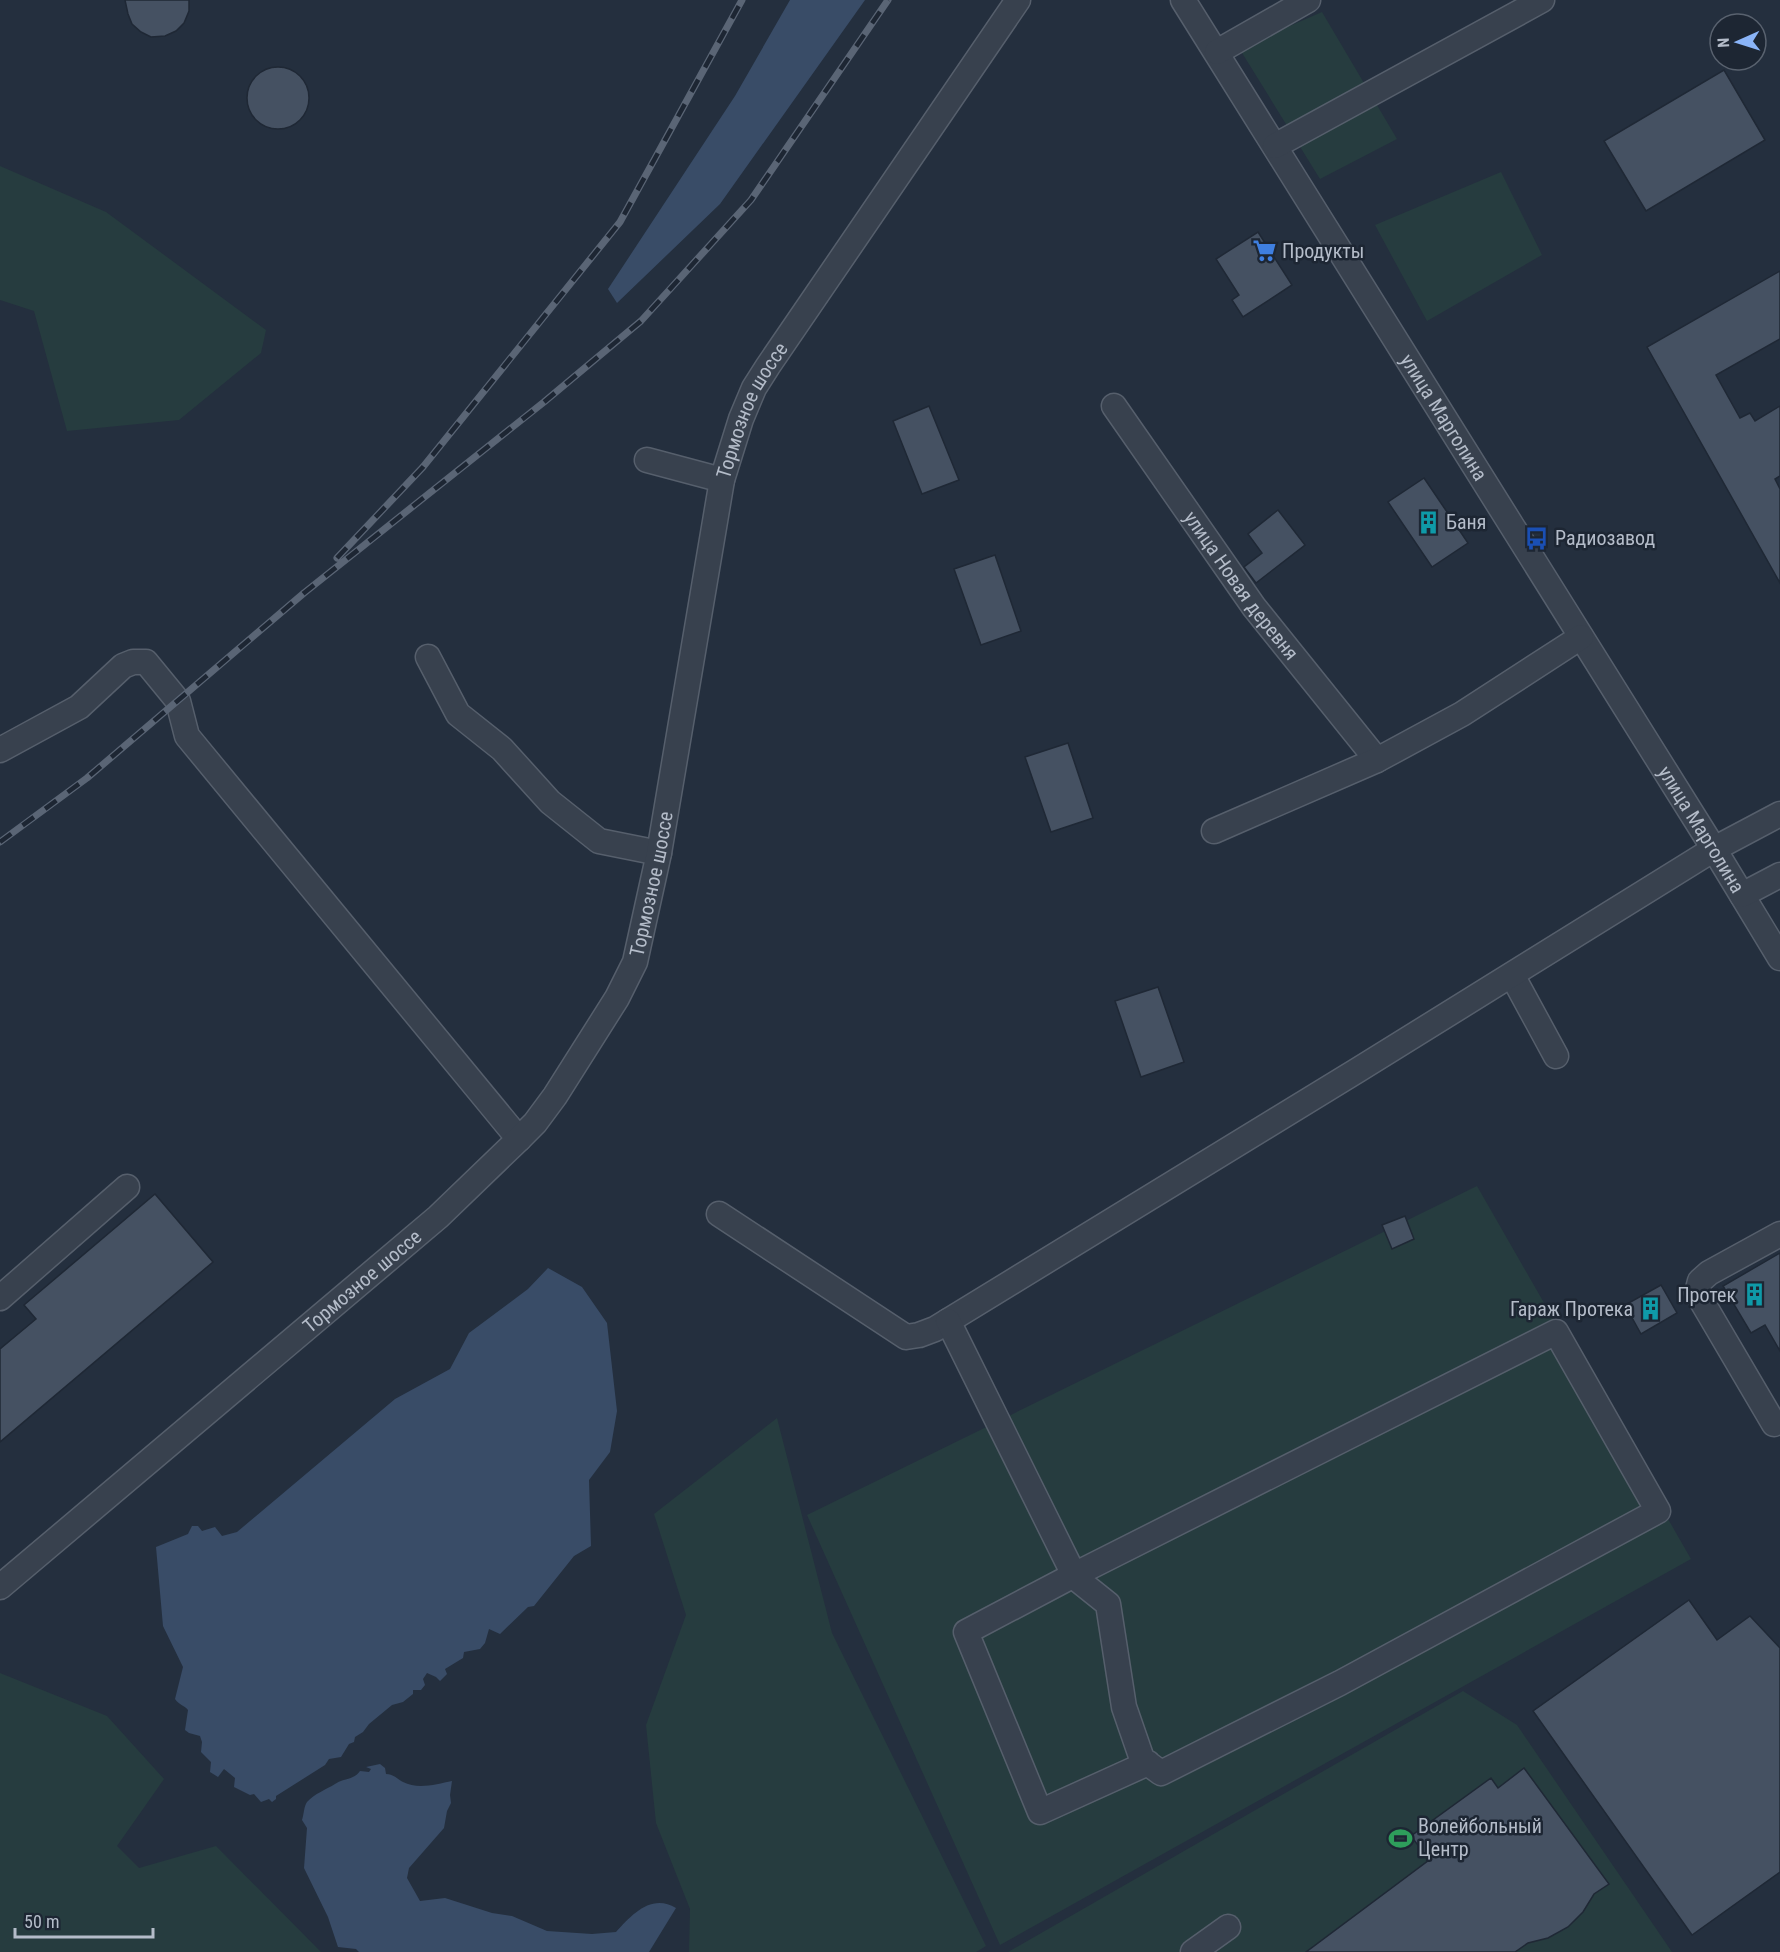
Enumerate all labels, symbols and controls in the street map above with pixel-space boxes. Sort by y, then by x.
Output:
north arrow [1708,12,1768,72]
text: N [1714,37,1733,48]
supermarket icon: Продукты [1251,238,1277,264]
place label: Продукты [1282,239,1364,263]
street label: Тормозное шоссе [711,338,793,482]
street label: улица Марголина [1395,349,1492,485]
street label: улица Новая деревня [1179,506,1304,665]
building icon: Баня [1415,509,1441,535]
place label: Баня [1446,510,1486,534]
bus stop icon: Радиозавод [1524,525,1550,551]
place label: Радиозавод [1555,526,1655,550]
street label: улица Марголина [1653,761,1750,897]
street label: Тормозное шоссе [625,810,678,959]
street label: Тормозное шоссе [298,1224,426,1338]
building icon: Протек [1741,1282,1767,1308]
place label: Протек [1677,1283,1736,1307]
building icon: Гараж Протека [1638,1296,1664,1322]
place label: Гараж Протека [1510,1297,1633,1321]
place label: Волейбольный Центр [1418,1814,1542,1861]
sports icon: Волейбольный Центр [1387,1825,1413,1851]
scale bar [15,1901,153,1939]
text: 50 m [24,1911,59,1932]

